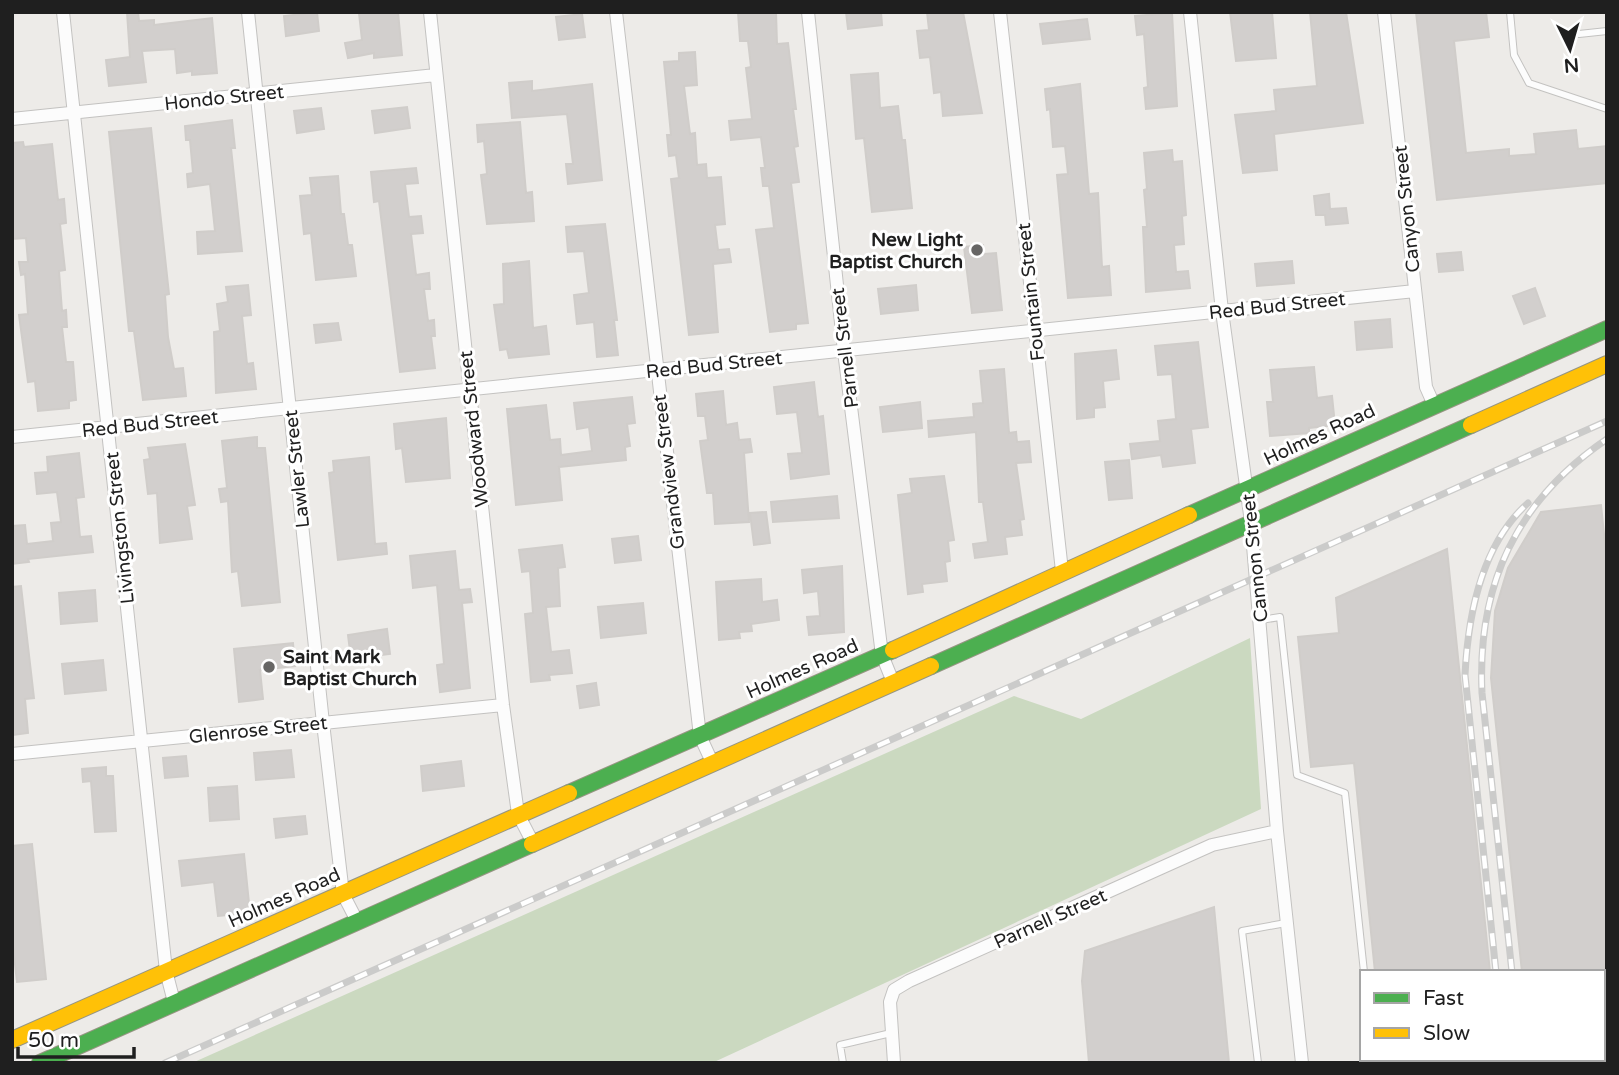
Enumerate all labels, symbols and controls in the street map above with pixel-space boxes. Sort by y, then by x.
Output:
north arrow [1535,14,1605,84]
text: N [1563,53,1580,77]
street label: Hondo Street [163,81,285,115]
street label: Canyon Street [1389,144,1425,274]
street label: Fountain Street [1013,222,1049,362]
place label: New Light Baptist Church [829,229,964,274]
marker: New Light Baptist Church [969,242,985,258]
street label: Parnell Street [827,286,863,409]
street label: Red Bud Street [1208,288,1346,324]
street label: Red Bud Street [645,347,783,383]
street label: Woodward Street [455,350,493,508]
street label: Grandview Street [649,393,689,550]
street label: Holmes Road [1260,400,1379,470]
street label: Red Bud Street [81,406,219,442]
street label: Lawler Street [280,409,314,529]
street label: Livingston Street [101,451,139,605]
street label: Cannon Street [1237,492,1273,623]
street label: Holmes Road [743,634,862,703]
place label: Saint Mark Baptist Church [283,646,417,691]
marker: Saint Mark Baptist Church [261,659,277,675]
street label: Glenrose Street [188,712,328,748]
street label: Holmes Road [225,863,344,932]
street label: Parnell Street [991,884,1110,954]
legend [1360,970,1605,1061]
text: Fast [1423,986,1464,1011]
scale bar [18,1016,133,1060]
text: Slow [1423,1021,1471,1046]
text: 50 m [28,1028,79,1053]

